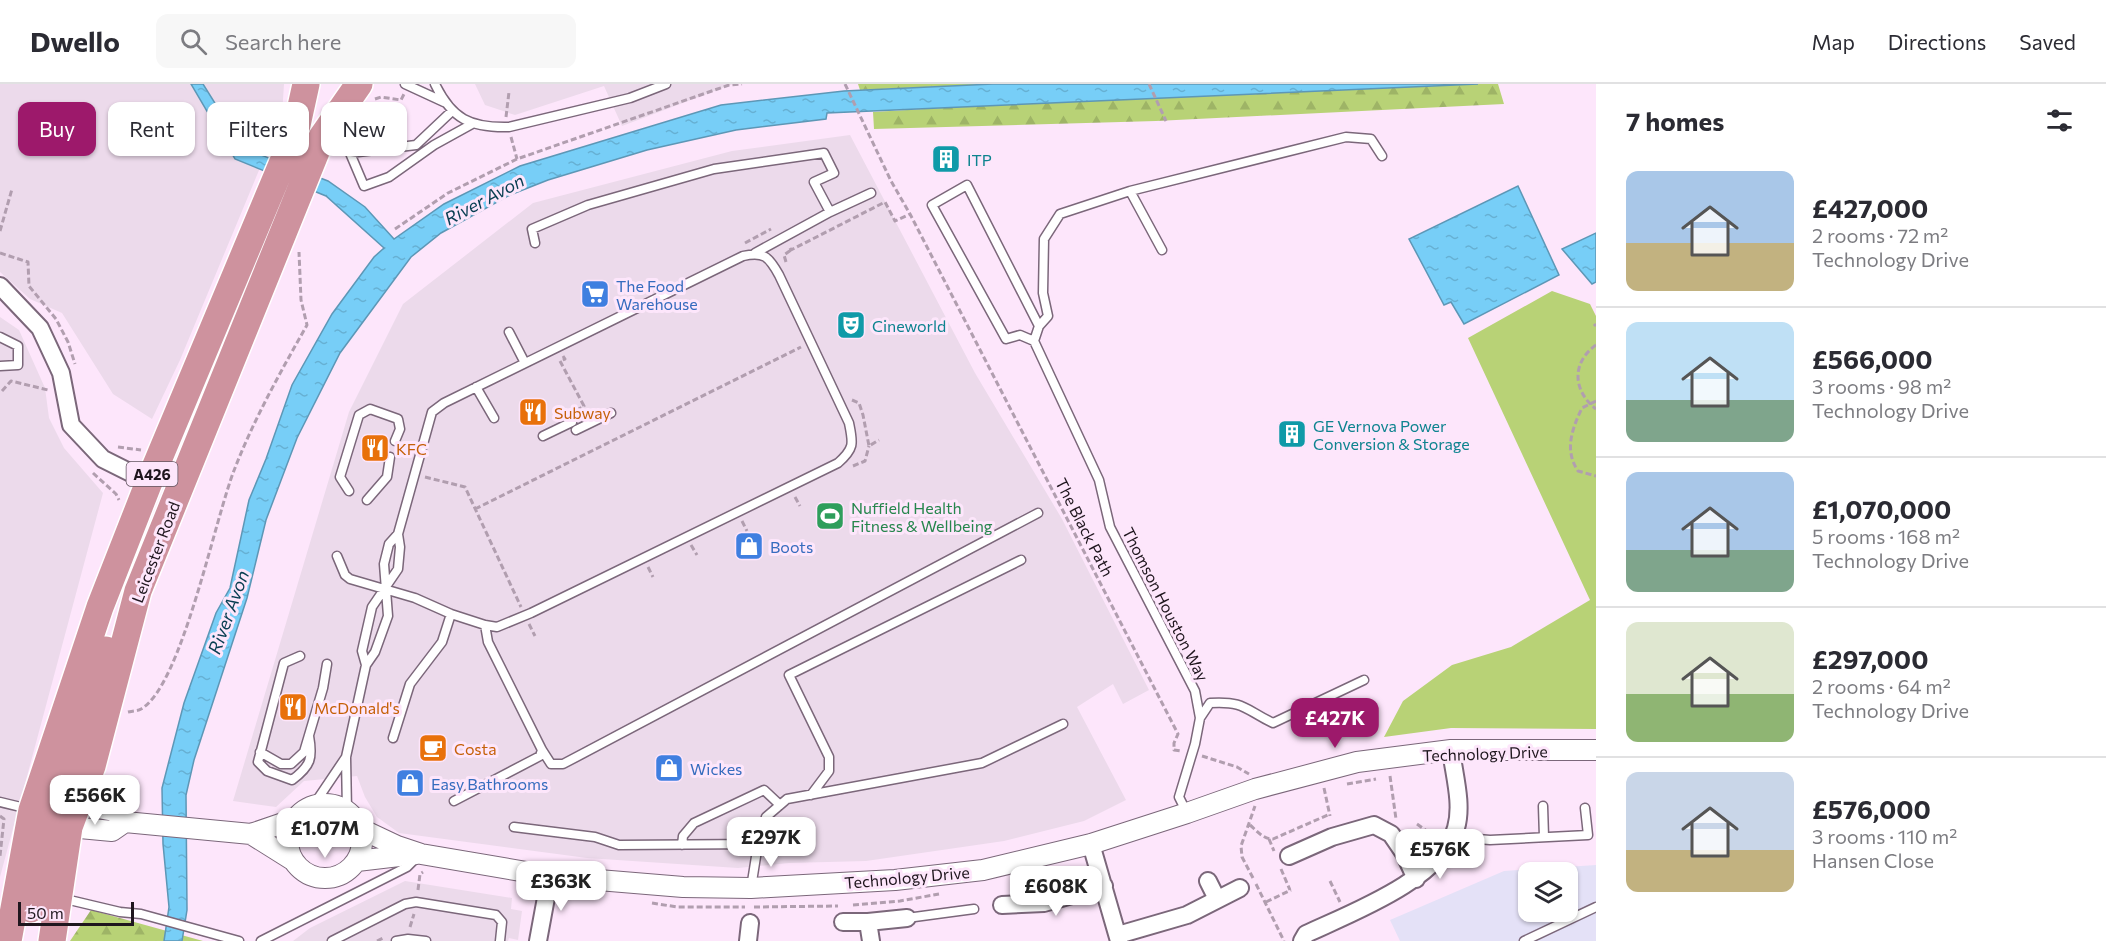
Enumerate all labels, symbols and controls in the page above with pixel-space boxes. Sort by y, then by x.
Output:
search box [156,14,576,68]
text: Dwello [30,24,120,58]
icon: search [177,25,210,58]
text: Search here [225,28,341,55]
text: Map [1812,29,1855,54]
text: Directions [1888,29,1986,54]
text: Saved [2019,29,2076,54]
chip: Buy [18,102,96,156]
chip: Rent [108,102,195,156]
chip: Filters [207,102,309,156]
chip: New [321,102,407,156]
icon: filters [2043,104,2076,137]
text: 7 homes [1626,105,1724,136]
building icon: ITP [930,143,962,175]
place label: ITP [967,150,992,169]
water label: River Avon [440,169,528,229]
text: £427,000 [1812,192,1928,223]
icon: home [1674,195,1746,267]
text: 2 rooms · 72 m² [1812,223,1948,247]
text: Technology Drive [1812,247,1969,271]
place label: The Food Warehouse [616,276,698,313]
supermarket icon: The Food Warehouse [579,278,611,310]
theatre icon: Cineworld [835,309,867,341]
place label: Cineworld [872,316,946,335]
text: £566,000 [1812,343,1933,374]
icon: home [1674,346,1746,418]
text: 3 rooms · 98 m² [1812,374,1951,398]
restaurant icon: Subway [517,396,549,428]
text: Technology Drive [1812,398,1969,422]
place label: Subway [554,403,611,422]
place label: GE Vernova Power Conversion & Storage [1313,416,1470,453]
building icon: GE Vernova Power Conversion & Storage [1276,418,1308,450]
restaurant icon: KFC [359,432,391,464]
place label: KFC [396,439,427,458]
road number: A426 [126,462,178,486]
street label: The Black Path [1052,475,1118,579]
text: £1,070,000 [1812,493,1951,524]
icon: home [1674,496,1746,568]
place label: Nuffield Health Fitness & Wellbeing [851,498,993,535]
street label: Leicester Road [127,499,183,605]
sports icon: Nuffield Health Fitness & Wellbeing [814,500,846,532]
street label: Thomson Houston Way [1119,524,1213,684]
text: 5 rooms · 168 m² [1812,524,1960,548]
shop icon: Boots [733,530,765,562]
place label: Boots [770,537,813,556]
text: Technology Drive [1812,548,1969,572]
water label: River Avon [203,567,253,657]
text: £297,000 [1812,643,1928,674]
icon: home [1674,646,1746,718]
text: 2 rooms · 64 m² [1812,674,1951,698]
restaurant icon: McDonald's [277,691,309,723]
place label: McDonald's [314,698,400,717]
pin: £427K [1293,698,1377,749]
text: Technology Drive [1812,698,1969,722]
text: £427K [1305,705,1365,729]
cafe icon: Costa [417,732,449,764]
place label: Costa [454,739,497,758]
street label: Technology Drive [1422,741,1548,765]
shop icon: Wickes [653,752,685,784]
place label: Wickes [690,759,742,778]
shop icon: Easy Bathrooms [394,767,426,799]
place label: Easy Bathrooms [431,774,548,793]
pin: £566K [53,775,137,826]
text: £566K [64,782,126,806]
text: £576,000 [1812,793,1931,824]
icon: home [1674,796,1746,868]
pin: £1.07M [276,808,374,859]
text: £1.07M [290,815,360,839]
pin: £297K [729,817,813,868]
text: £297K [741,824,801,848]
text: 3 rooms · 110 m² [1812,824,1957,848]
pin: £576K [1398,829,1482,880]
text: £576K [1410,836,1470,860]
text: Hansen Close [1812,848,1934,872]
pin: £363K [519,861,603,912]
street label: Technology Drive [844,862,970,892]
map controls [1518,862,1578,922]
button: layers [1518,862,1578,922]
pin: £608K [1014,866,1098,917]
text: £363K [530,868,592,892]
text: £608K [1024,873,1088,897]
scale bar [18,899,134,926]
text: 50 m [27,903,64,922]

